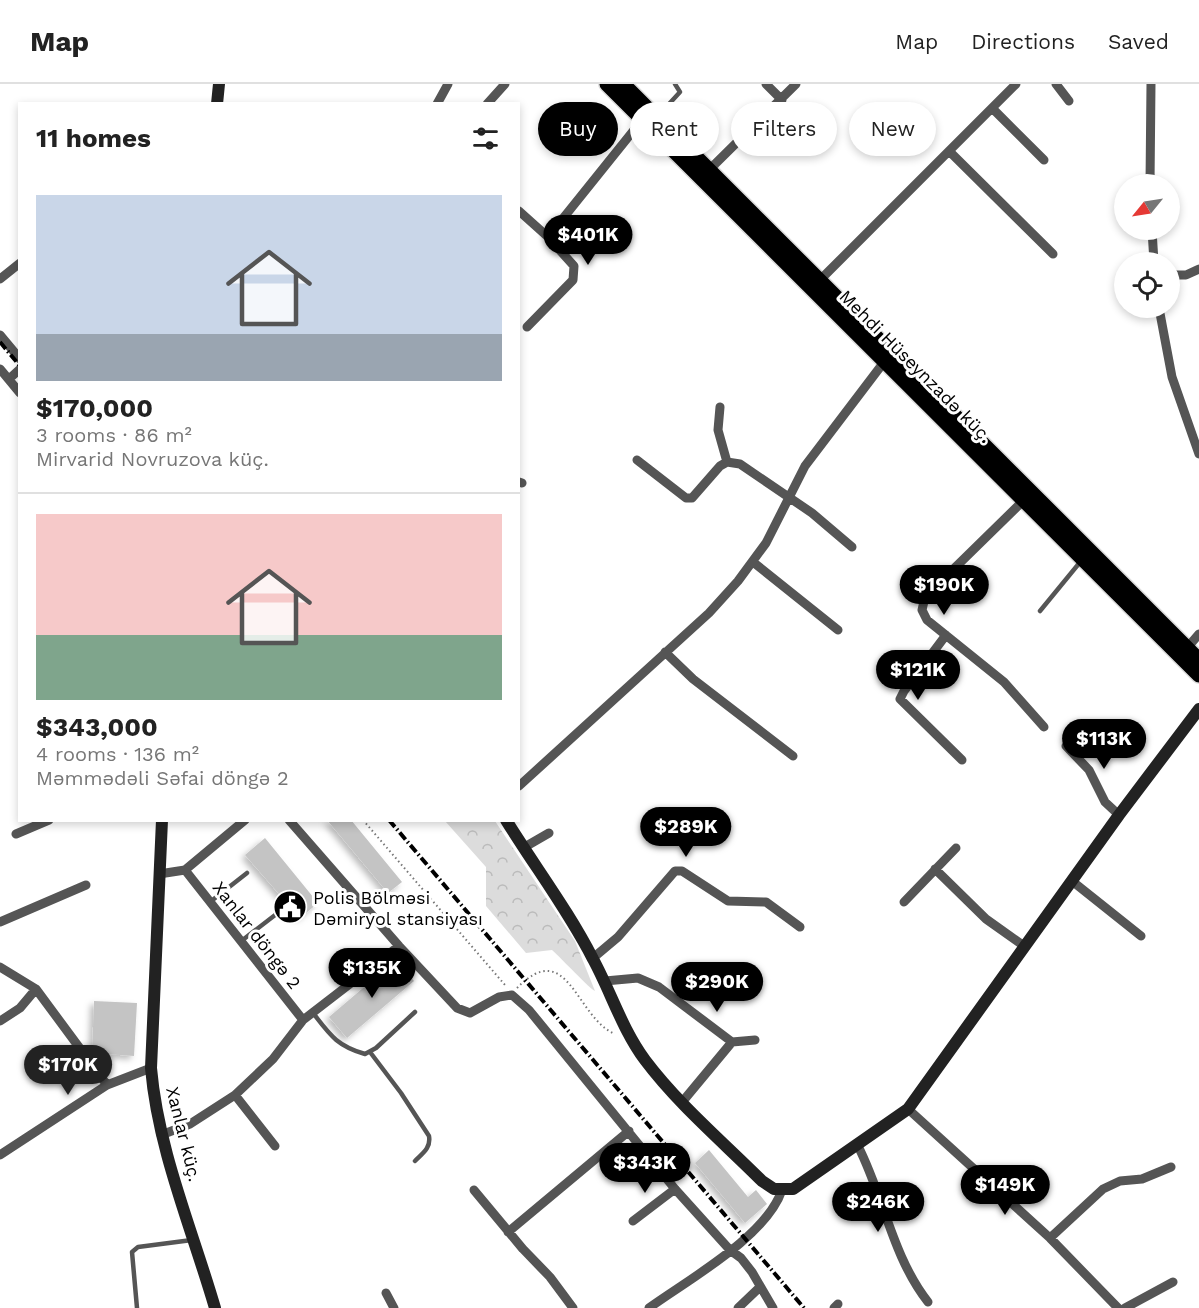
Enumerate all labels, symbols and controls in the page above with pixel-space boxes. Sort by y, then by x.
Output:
text: Map [30,25,89,58]
text: Map [895,29,938,54]
text: Directions [971,29,1075,54]
text: Saved [1108,29,1169,54]
chip: Buy [538,102,618,156]
chip: Rent [630,102,719,156]
chip: Filters [731,102,837,156]
chip: New [849,102,936,156]
icon: filters [469,122,502,155]
text: 11 homes [36,123,151,153]
north arrow [1114,174,1180,240]
map controls [1114,174,1180,318]
pin: $401K [546,215,630,266]
text: $401K [557,222,619,246]
icon: home [215,234,323,342]
button: locate [1114,252,1180,318]
street label: Mehdi Hüseynzadə küç. [835,285,997,447]
text: $170,000 [36,393,153,423]
text: 3 rooms · 86 m² [36,423,192,447]
text: Mirvarid Novruzova küç. [36,447,269,471]
icon: home [215,553,323,661]
pin: $190K [902,565,986,616]
text: $190K [914,572,974,596]
pin: $121K [876,650,960,701]
text: $121K [890,657,946,681]
text: $343,000 [36,712,158,742]
pin: $113K [1062,719,1146,770]
text: $113K [1076,726,1132,750]
text: 4 rooms · 136 m² [36,742,199,766]
text: Məmmədəli Səfai döngə 2 [36,766,289,790]
pin: $289K [644,807,728,858]
text: $289K [654,814,718,838]
street label: Xanlar döngə 2 [209,877,305,993]
place label: Polis Bölməsi Dəmiryol stansiyası [313,887,483,929]
public building icon: Polis Bölməsi Dəmiryol stansiyası [272,889,308,925]
pin: $135K [330,948,414,999]
text: $135K [343,955,401,979]
pin: $290K [675,962,759,1013]
text: $290K [685,969,749,993]
pin: $170K [26,1045,110,1096]
text: $170K [38,1052,98,1076]
street label: Xanlar küç. [162,1084,206,1184]
pin: $343K [603,1143,687,1194]
text: $343K [613,1150,677,1174]
pin: $149K [963,1165,1047,1216]
text: $149K [975,1172,1035,1196]
pin: $246K [836,1182,920,1233]
text: $246K [846,1189,910,1213]

